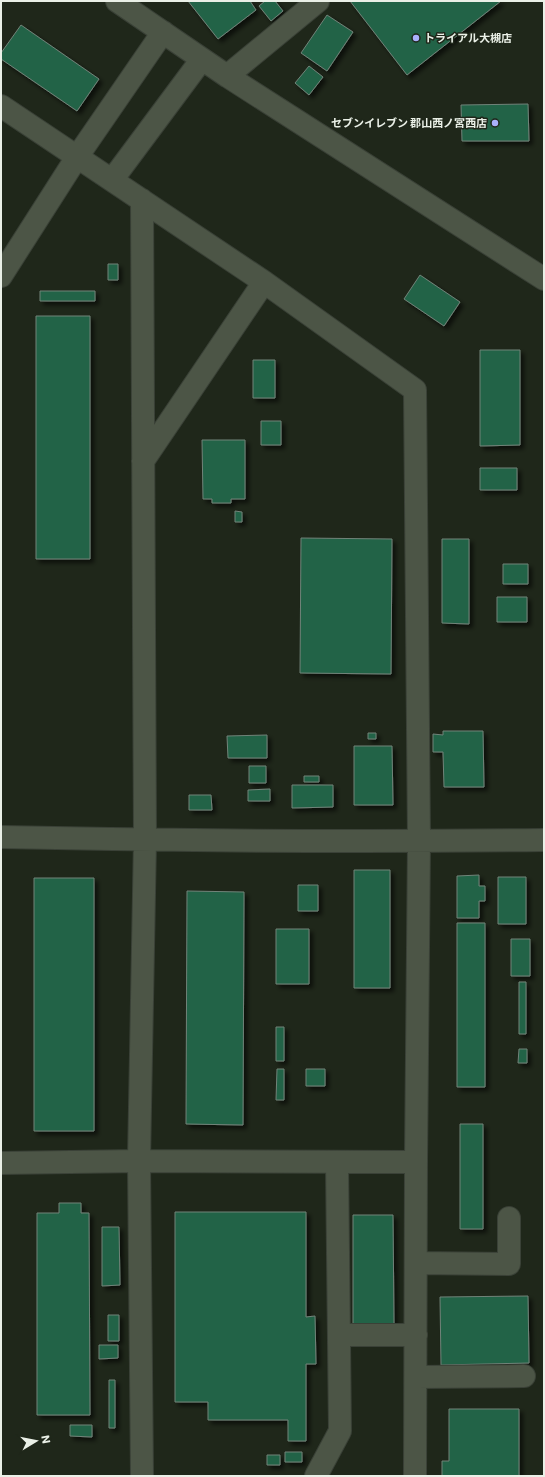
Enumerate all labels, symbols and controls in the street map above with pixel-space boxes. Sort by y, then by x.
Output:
place label: トライアル大槻店 [424,31,512,44]
marker: トライアル大槻店 [411,33,421,43]
place label: セブンイレブン 郡山西ノ宮西店 [331,116,487,129]
marker: セブンイレブン 郡山西ノ宮西店 [490,118,500,128]
north arrow [16,1421,56,1461]
text: N [39,1434,53,1444]

